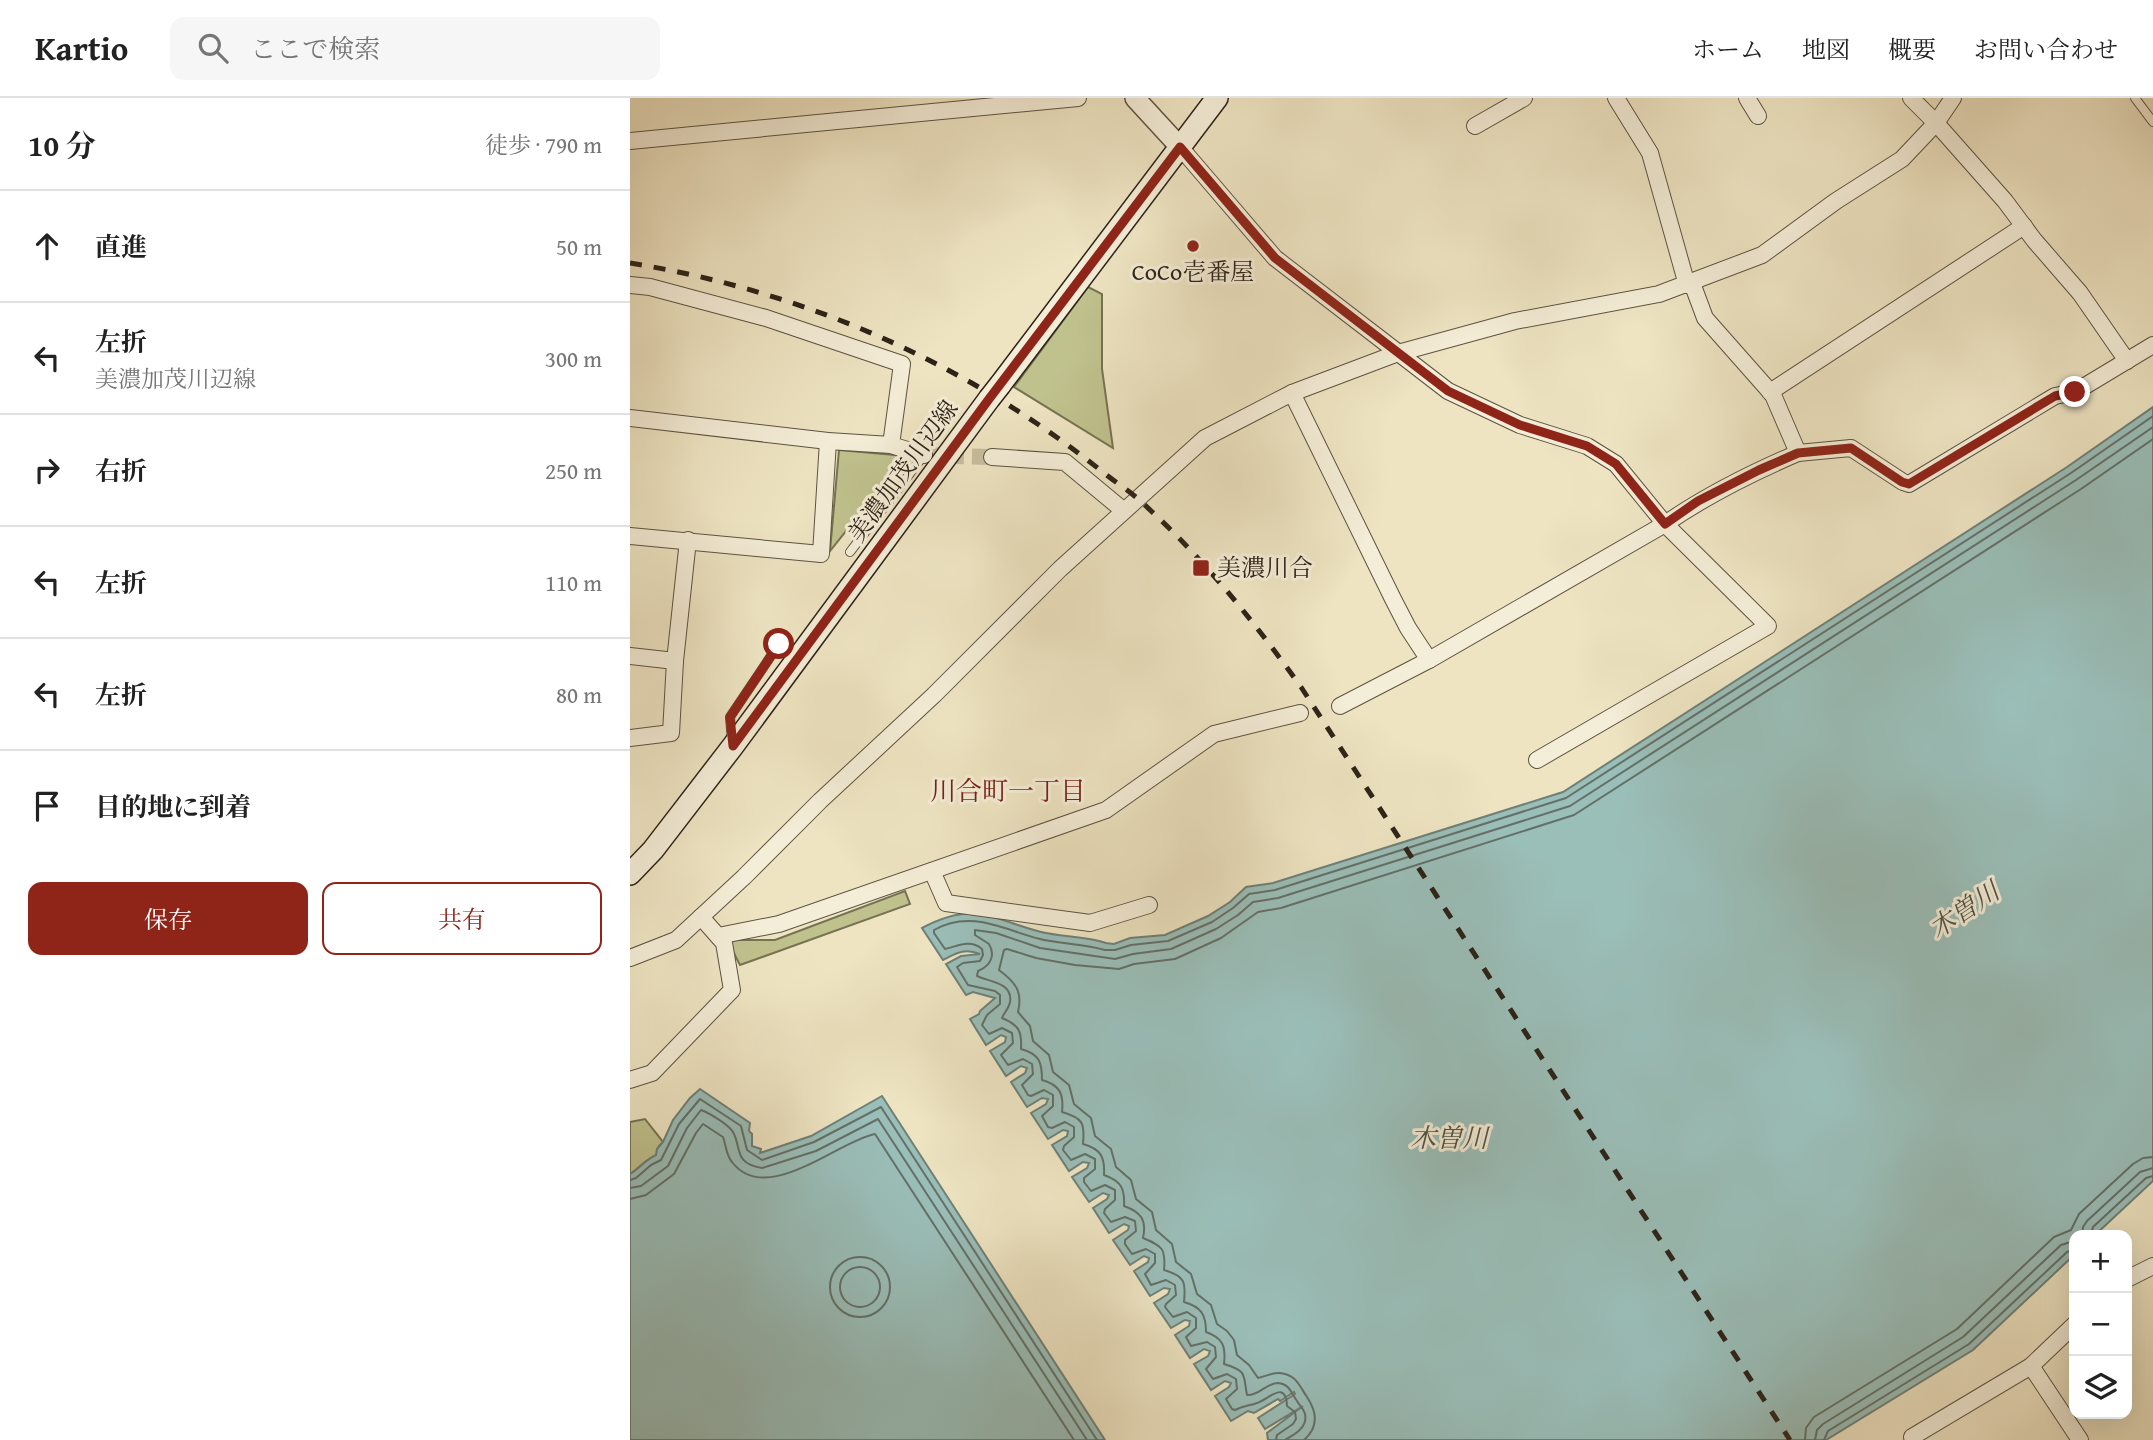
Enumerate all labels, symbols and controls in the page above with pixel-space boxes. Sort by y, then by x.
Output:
search box [170,17,660,80]
text: Kartio [35,24,128,72]
icon: search [194,29,232,67]
text: ここで検索 [250,29,380,68]
text: ホーム [1692,32,1764,67]
text: 地図 [1802,32,1850,67]
text: 概要 [1888,32,1936,67]
text: お問い合わせ [1974,32,2118,67]
text: 10 分 [28,123,96,167]
text: 徒歩 · 790 m [485,128,602,161]
icon: ahead [28,227,66,265]
text: 直進 [95,227,147,266]
text: 50 m [556,230,602,263]
marker: CoCo壱番屋 [1185,238,1201,254]
place label: CoCo壱番屋 [1132,254,1254,289]
text: 左折 [95,322,147,361]
icon: left [28,339,66,377]
text: 300 m [545,342,602,375]
text: 美濃加茂川辺線 [95,362,256,395]
route end [2059,376,2090,407]
street label: 美濃加茂川辺線 [839,392,966,549]
icon: right [28,451,66,489]
text: 右折 [95,451,147,490]
text: 250 m [545,454,602,487]
place label: 美濃川合 [1217,550,1313,585]
marker: 美濃川合 [1191,558,1211,578]
icon: left [28,563,66,601]
text: 左折 [95,563,147,602]
text: 110 m [545,566,602,599]
route start [763,628,794,659]
icon: left [28,675,66,713]
text: 左折 [95,675,147,714]
text: 80 m [556,678,602,711]
district label: 川合町一丁目 [930,771,1086,810]
icon: arrive [28,787,66,825]
text: 目的地に到着 [95,787,251,826]
water label: 木曽川 [1920,870,2009,948]
button: 保存 [28,882,308,955]
button: 共有 [322,882,602,955]
water label: 木曽川 [1410,1118,1491,1157]
map controls [2069,1230,2132,1419]
button: + [2069,1230,2132,1293]
button: − [2069,1293,2132,1356]
button: layers [2069,1356,2132,1419]

